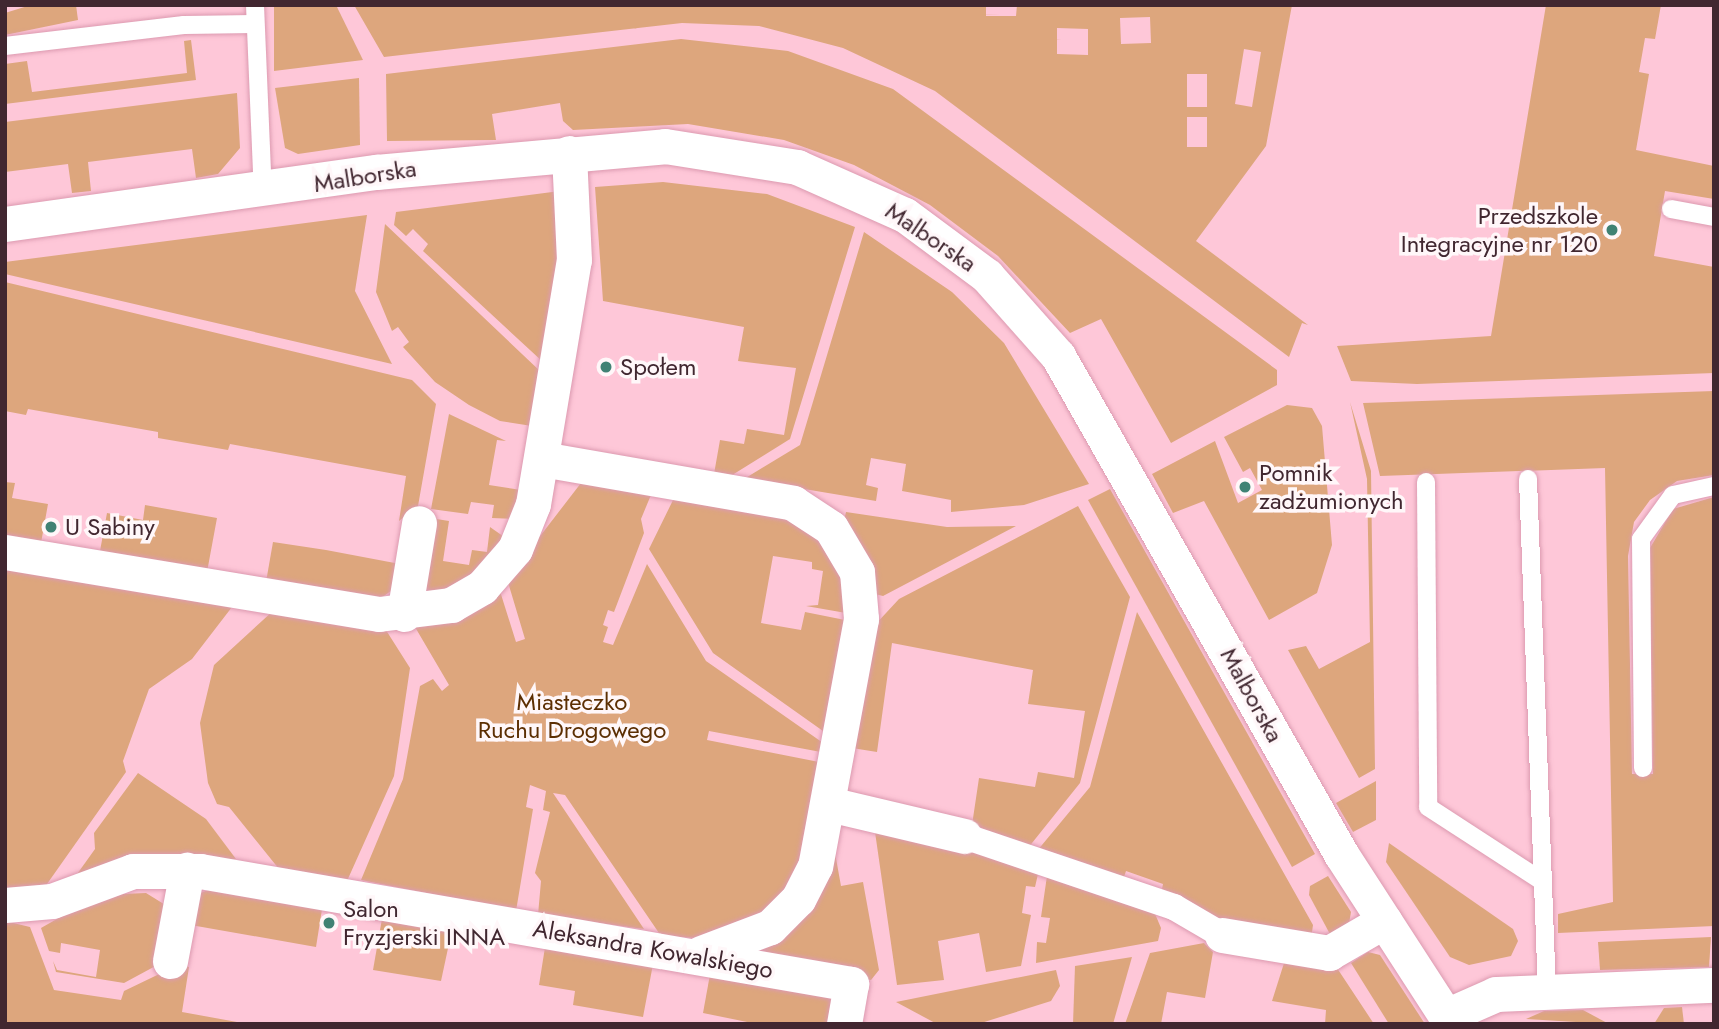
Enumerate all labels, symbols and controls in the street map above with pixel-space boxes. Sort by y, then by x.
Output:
street label: Malborska [312,154,418,198]
street label: Malborska [880,196,982,278]
place label: Przedszkole Integracyjne nr 120 [1401,202,1598,258]
marker: Przedszkole Integracyjne nr 120 [1604,222,1620,238]
place label: Społem [620,353,697,381]
marker: Społem [598,359,614,375]
place label: Pomnik zadżumionych [1259,459,1404,515]
marker: Pomnik zadżumionych [1237,479,1253,495]
place label: U Sabiny [65,513,155,541]
marker: U Sabiny [43,519,59,535]
street label: Malborska [1214,643,1290,747]
park label: Miasteczko Ruchu Drogowego [478,688,666,744]
place label: Salon Fryzjerski INNA [343,895,505,951]
street label: Aleksandra Kowalskiego [531,914,775,984]
marker: Salon Fryzjerski INNA [321,915,337,931]

